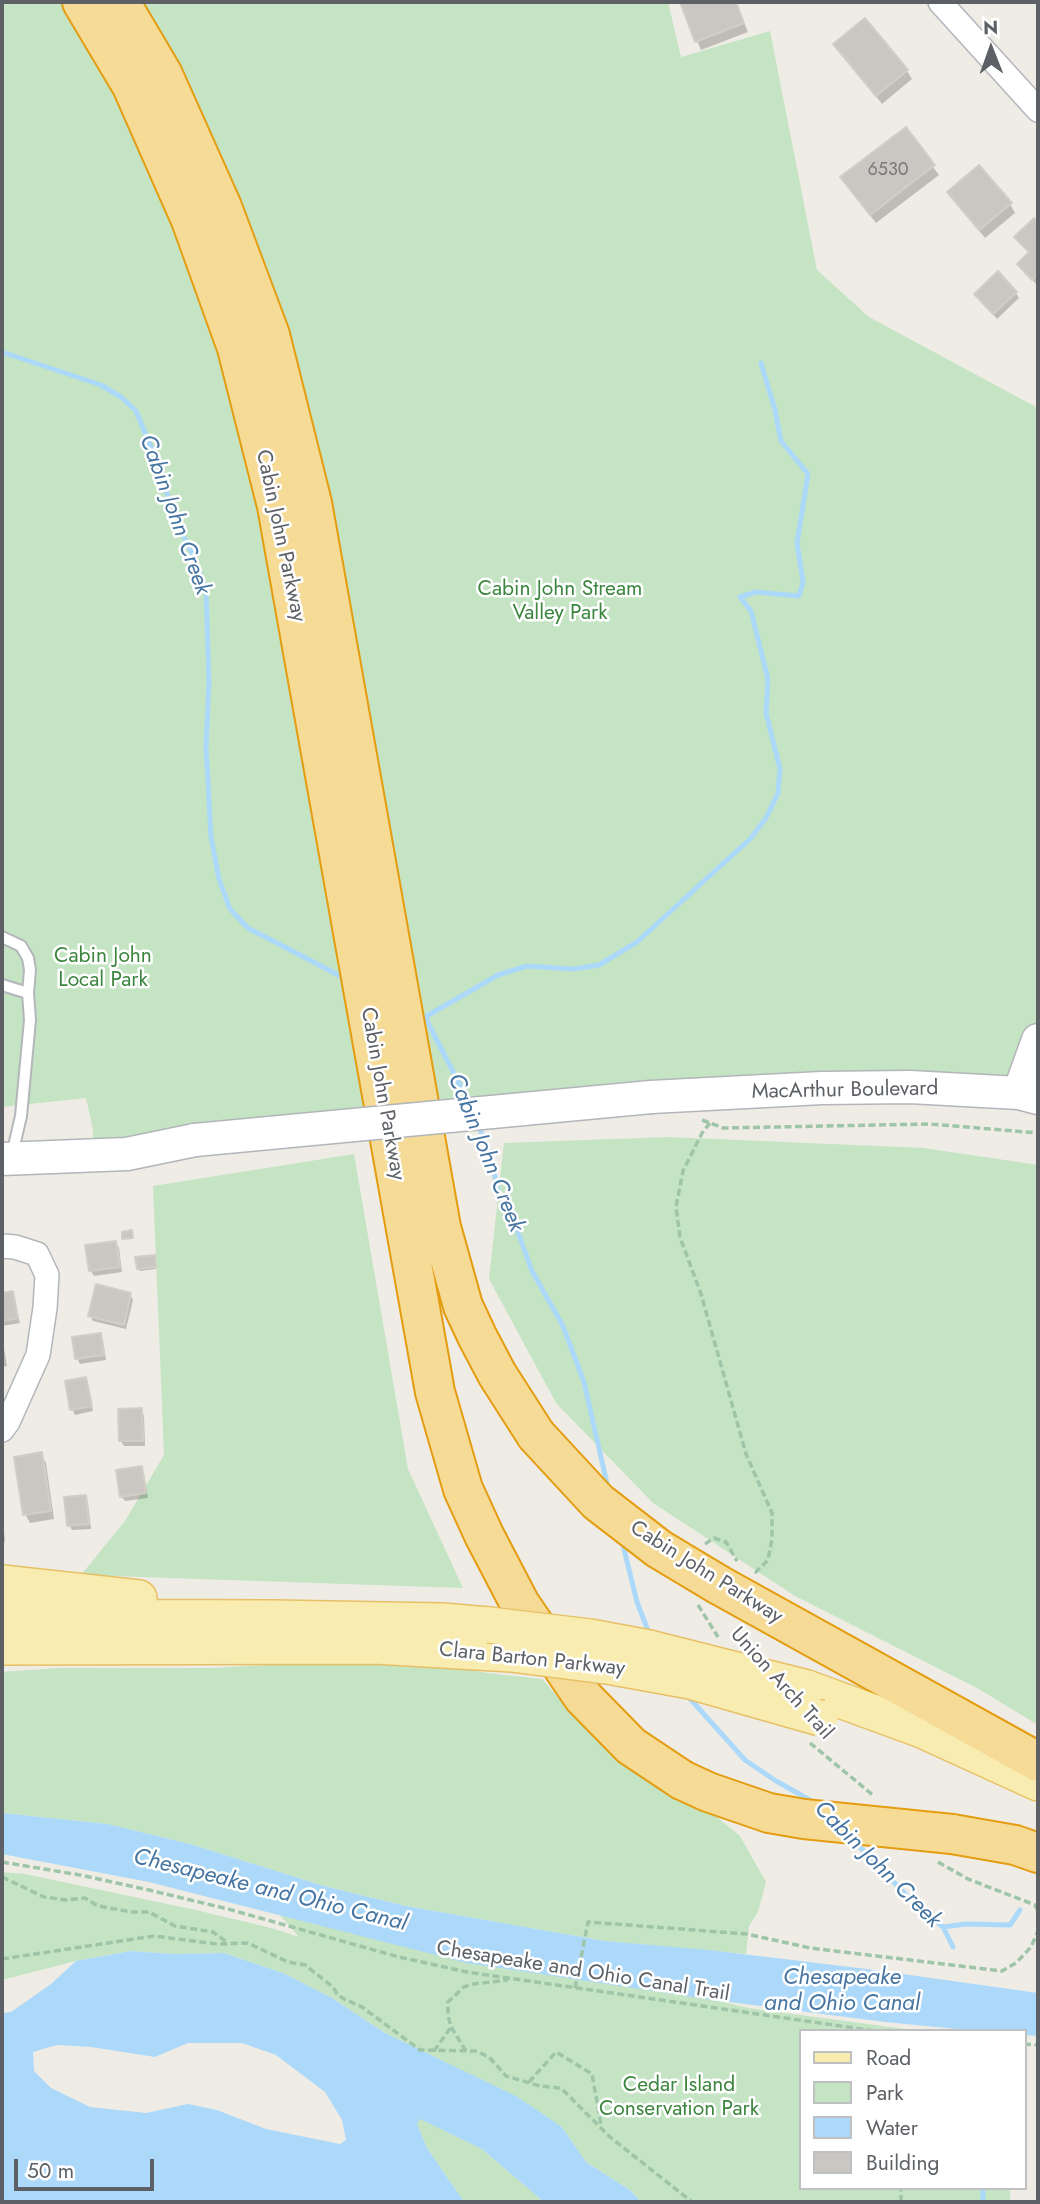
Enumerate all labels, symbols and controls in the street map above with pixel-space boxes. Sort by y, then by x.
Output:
north arrow [956,14,1026,84]
text: N [983,14,998,41]
house number: 6530 [867,160,909,182]
water label: Cabin John Creek [132,431,216,599]
street label: Cabin John Parkway [249,448,311,624]
park label: Cabin John Stream Valley Park [478,577,642,627]
park label: Cabin John Local Park [54,944,152,994]
street label: Cabin John Parkway [354,1005,410,1183]
water label: Cabin John Creek [441,1070,529,1236]
street label: MacArthur Boulevard [751,1077,939,1105]
street label: Cabin John Parkway [625,1516,787,1630]
street label: Union Arch Trail [724,1623,838,1745]
street label: Clara Barton Parkway [438,1638,626,1682]
water label: Cabin John Creek [808,1796,946,1934]
water label: Chesapeake and Ohio Canal [130,1844,410,1938]
street label: Chesapeake and Ohio Canal Trail [435,1936,731,2008]
water label: Chesapeake and Ohio Canal [764,1964,920,2018]
legend [799,2029,1026,2190]
text: Road [866,2043,911,2073]
park label: Cedar Island Conservation Park [599,2073,759,2123]
text: Park [866,2078,903,2108]
text: Water [866,2113,918,2143]
scale bar [18,2144,158,2188]
text: Building [866,2148,939,2178]
text: 50 m [27,2156,74,2186]

